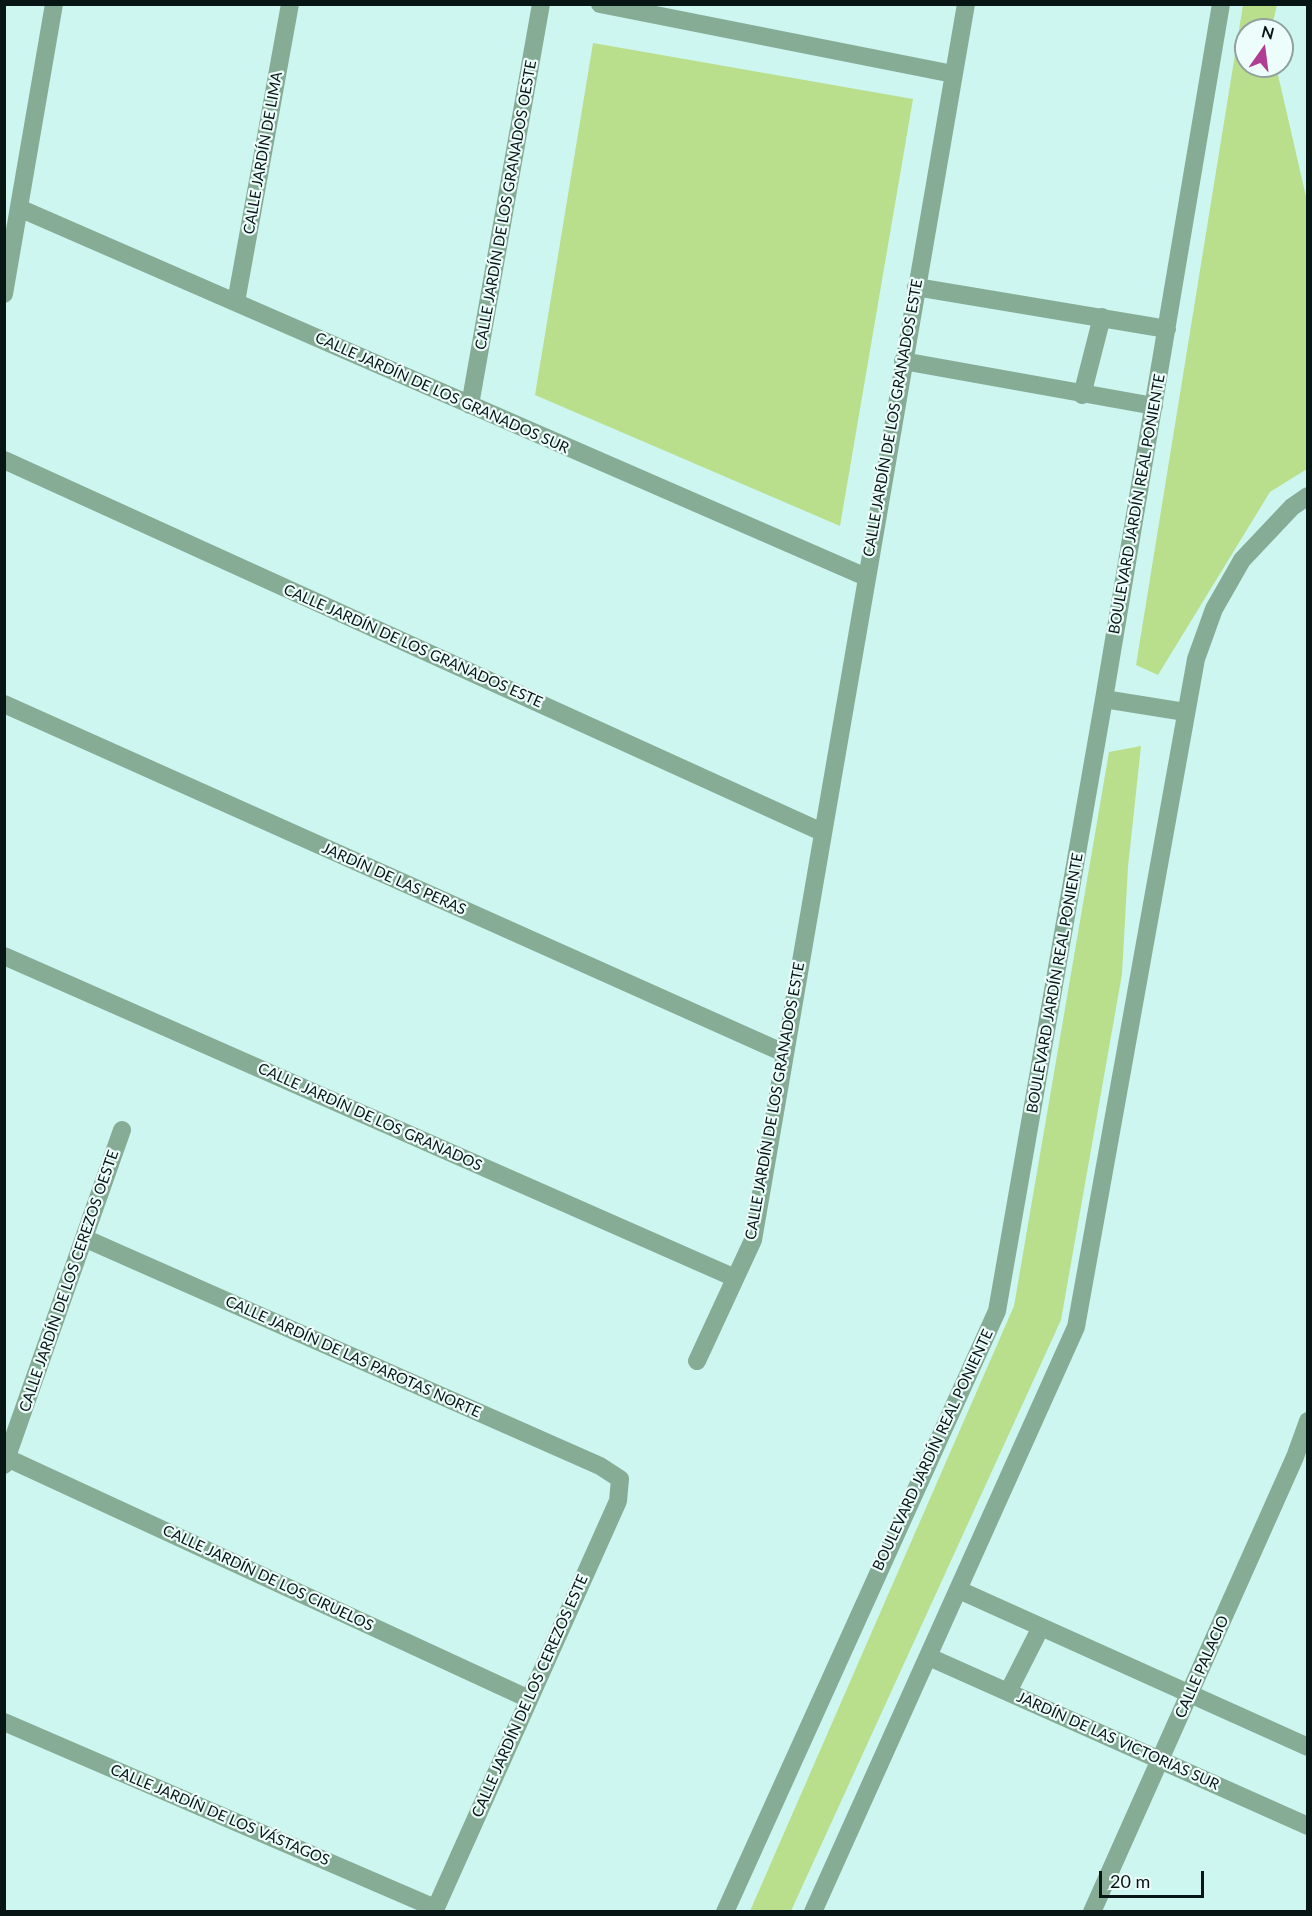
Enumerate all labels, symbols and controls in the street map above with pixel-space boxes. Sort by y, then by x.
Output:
north arrow [1234,18,1294,78]
text: N [1260,21,1276,43]
street label: CALLE JARDÍN DE LOS GRANADOS OESTE [472,59,540,351]
street label: CALLE JARDÍN DE LIMA [240,70,286,236]
street label: CALLE JARDÍN DE LOS GRANADOS ESTE [860,278,926,558]
street label: CALLE JARDÍN DE LOS GRANADOS SUR [312,329,572,457]
street label: BOULEVARD JARDÍN REAL PONIENTE [1105,372,1169,636]
street label: CALLE JARDÍN DE LOS GRANADOS ESTE [281,580,545,712]
street label: JARDÍN DE LAS PERAS [319,839,469,919]
street label: BOULEVARD JARDÍN REAL PONIENTE [1023,851,1087,1115]
street label: CALLE JARDÍN DE LOS GRANADOS ESTE [742,961,808,1241]
street label: CALLE JARDÍN DE LOS GRANADOS [255,1059,485,1175]
street label: CALLE JARDÍN DE LOS CEREZOS OESTE [16,1148,122,1414]
street label: CALLE JARDÍN DE LAS PAROTAS NORTE [223,1292,483,1422]
street label: BOULEVARD JARDÍN REAL PONIENTE [869,1327,997,1573]
street label: CALLE JARDÍN DE LOS CIRUELOS [160,1521,376,1635]
street label: CALLE JARDÍN DE LOS CEREZOS ESTE [468,1572,592,1820]
street label: CALLE PALACIO [1171,1613,1233,1721]
street label: JARDÍN DE LAS VICTORIAS SUR [1014,1688,1222,1794]
street label: CALLE JARDÍN DE LOS VÁSTAGOS [108,1761,332,1869]
scale bar [1102,1859,1207,1897]
text: 20 m [1110,1870,1150,1892]

